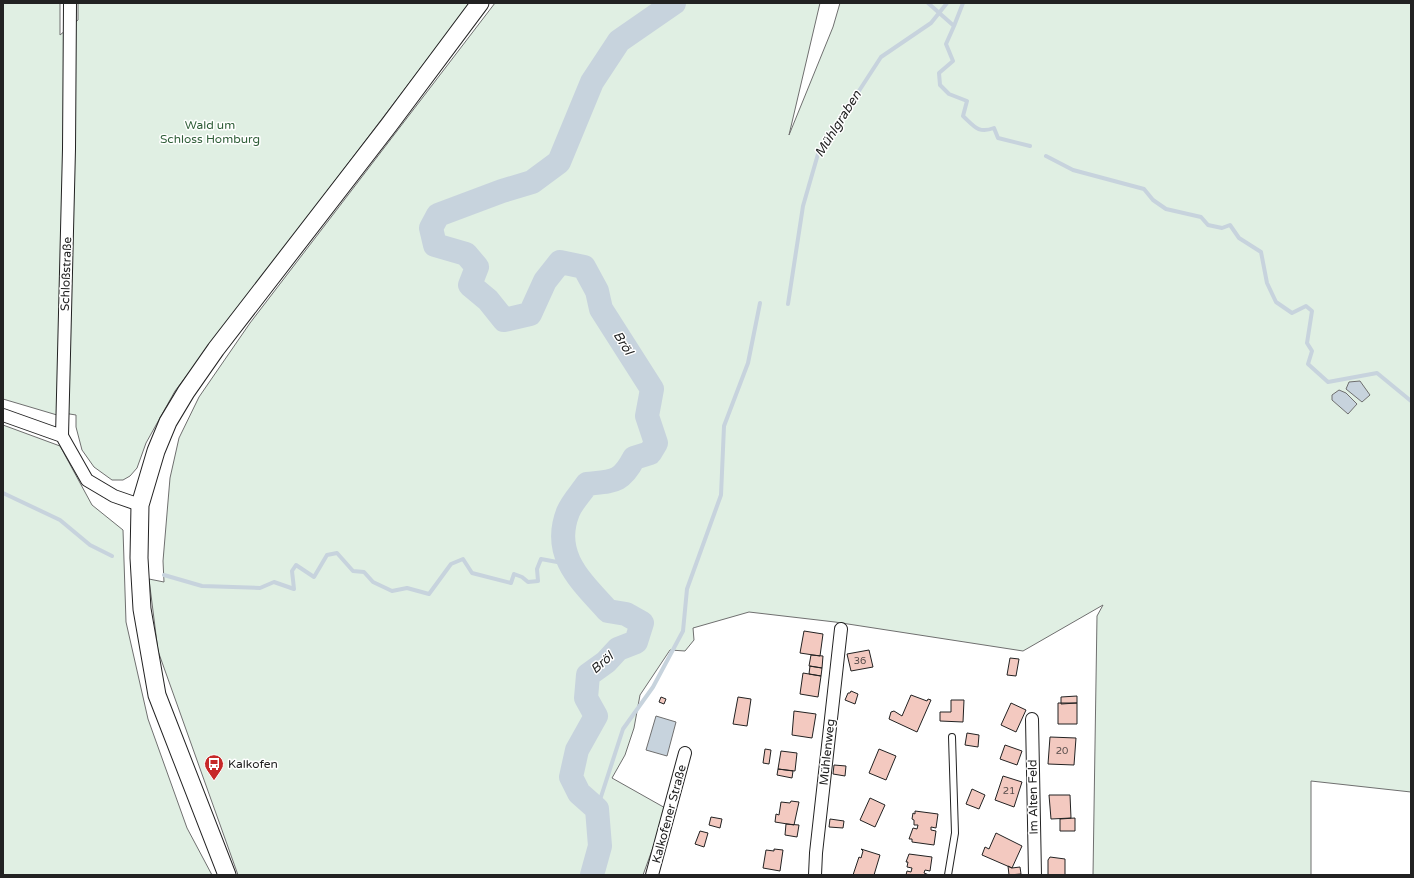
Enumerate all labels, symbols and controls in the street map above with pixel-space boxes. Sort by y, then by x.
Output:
water label: Mühlgraben [811,87,865,160]
park label: Wald um Schloss Homburg [160,118,260,146]
street label: Schloßstraße [58,236,74,311]
water label: Bröl [610,328,637,359]
water label: Bröl [587,648,618,677]
house number: 36 [854,655,866,667]
street label: Mühlenweg [817,718,837,786]
house number: 20 [1056,745,1068,757]
bus stop icon: Kalkofen [203,753,225,781]
place label: Kalkofen [228,757,278,771]
street label: Im Alten Feld [1025,759,1041,835]
street label: Kalkofener Straße [649,763,689,865]
house number: 21 [1003,785,1015,797]

